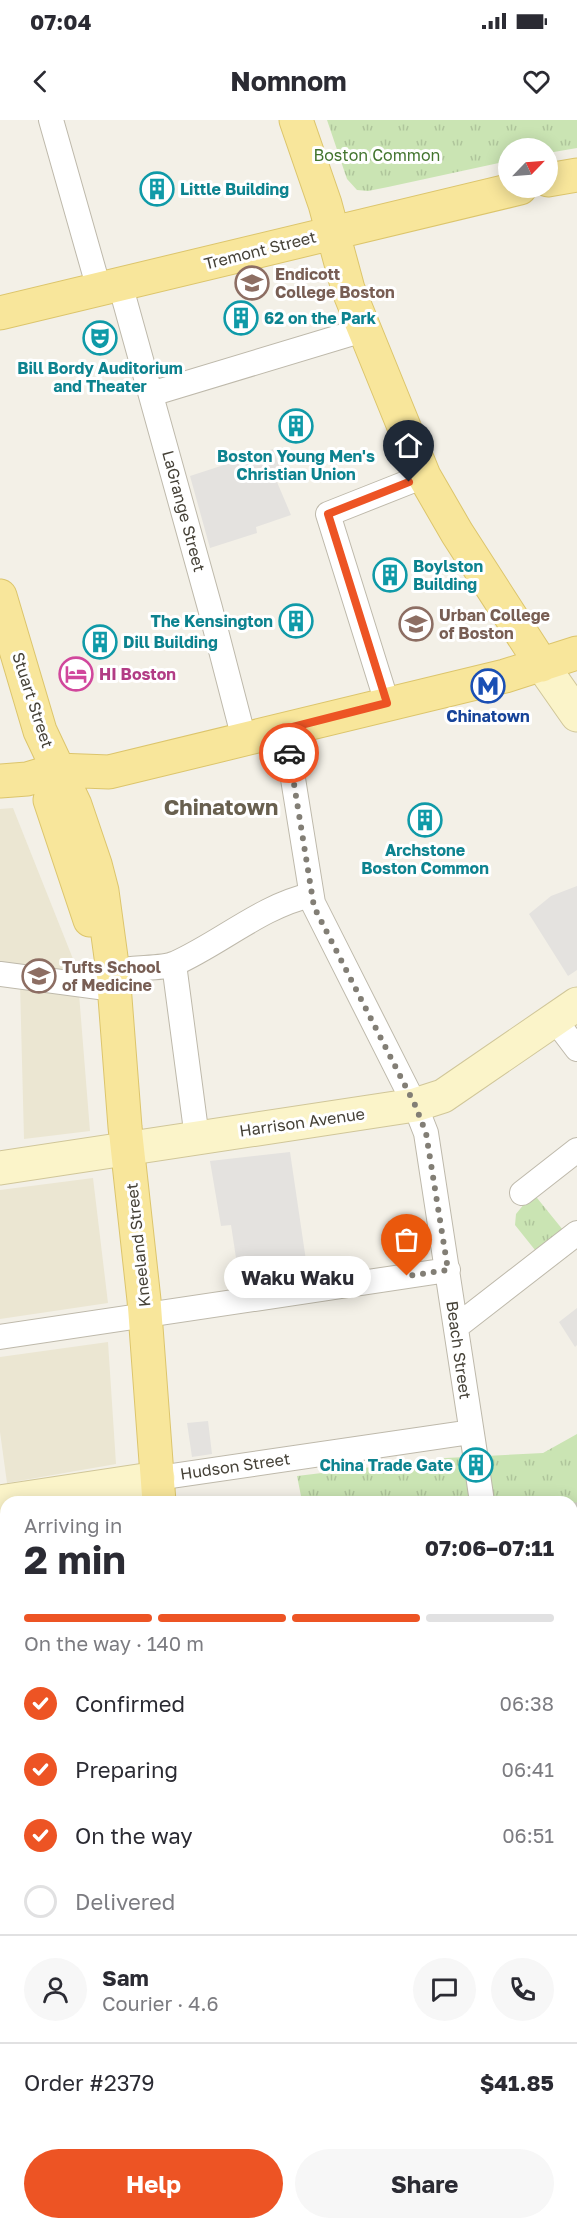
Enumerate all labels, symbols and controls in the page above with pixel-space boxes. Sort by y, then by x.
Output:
text: 07:04 [30,8,91,35]
icon: back [24,65,57,98]
text: Nomnom [230,65,347,97]
icon: heart [520,65,553,98]
north arrow [498,138,558,198]
map controls [498,138,558,198]
park label: Boston Common [314,145,440,165]
building icon: Little Building [139,171,175,207]
place label: Little Building [180,179,289,199]
street label: Tremont Street [202,226,318,274]
place label: Endicott College Boston [275,264,395,302]
school or university icon: Endicott College Boston [234,265,270,301]
building icon: 62 on the Park [223,300,259,336]
place label: 62 on the Park [264,308,377,328]
theatre icon: Bill Bordy Auditorium and Theater [82,320,118,356]
place label: Bill Bordy Auditorium and Theater [17,358,183,396]
building icon: Boston Young Men's Christian Union [278,408,314,444]
pin [383,420,434,482]
icon: home [392,429,425,462]
place label: Boston Young Men's Christian Union [217,446,375,484]
street label: LaGrange Street [158,448,210,574]
place label: Boylston Building [413,556,483,594]
building icon: Boylston Building [372,557,408,593]
building icon: The Kensington [278,603,314,639]
place label: Urban College of Boston [439,605,550,643]
school or university icon: Urban College of Boston [398,606,434,642]
place label: The Kensington [151,611,273,631]
building icon: Dill Building [82,624,118,660]
place label: Dill Building [123,632,218,652]
street label: Stuart Street [8,650,58,750]
hotel icon: HI Boston [58,656,94,692]
place label: HI Boston [99,664,176,684]
metro station icon: Chinatown [470,668,506,704]
place label: Chinatown [446,706,530,726]
courier [259,723,319,783]
icon: car [273,737,306,770]
district label: Chinatown [164,793,278,820]
building icon: Archstone Boston Common [407,802,443,838]
place label: Archstone Boston Common [361,840,489,878]
place label: Tufts School of Medicine [62,957,162,995]
school or university icon: Tufts School of Medicine [21,958,57,994]
street label: Harrison Avenue [238,1103,366,1141]
street label: Kneeland Street [122,1182,154,1308]
pin [381,1214,432,1276]
icon: bag [390,1223,423,1256]
callout: Waku Waku [224,1255,371,1297]
text: Waku Waku [241,1265,354,1289]
street label: Beach Street [442,1300,476,1400]
building icon: China Trade Gate [458,1447,494,1483]
street label: Hudson Street [179,1448,291,1484]
place label: China Trade Gate [319,1455,453,1475]
text: Arriving in [24,1513,122,1537]
text: 07:06–07:11 [425,1534,554,1561]
text: 2 min [24,1536,126,1583]
text: On the way · 140 m [24,1631,204,1655]
icon: check [24,1687,57,1720]
text: Confirmed [75,1690,185,1717]
text: 06:38 [500,1691,554,1715]
icon: check [24,1753,57,1786]
text: Preparing [75,1756,178,1783]
text: 06:41 [502,1757,554,1781]
icon: check [24,1819,57,1852]
text: On the way [75,1822,193,1849]
text: 06:51 [502,1823,554,1847]
text: Delivered [75,1888,175,1915]
button: person [24,1958,87,2021]
button: chat [413,1958,476,2021]
button: phone [491,1958,554,2021]
text: Sam [102,1964,149,1991]
text: Courier · 4.6 [102,1991,219,2015]
text: Order #2379 [24,2069,155,2096]
text: $41.85 [480,2069,554,2096]
button: Help [24,2149,283,2218]
button: Share [295,2149,554,2218]

